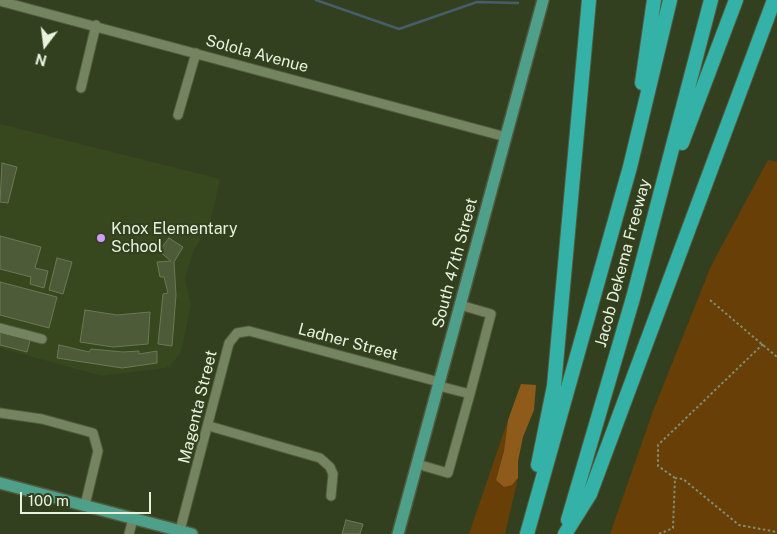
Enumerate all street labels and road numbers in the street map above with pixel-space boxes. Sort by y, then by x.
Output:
street label: Solola Avenue [203,31,311,77]
street label: Jacob Dekema Freeway [591,177,655,349]
street label: South 47th Street [428,196,482,330]
street label: Ladner Street [296,319,400,365]
street label: Magenta Street [175,348,221,466]

